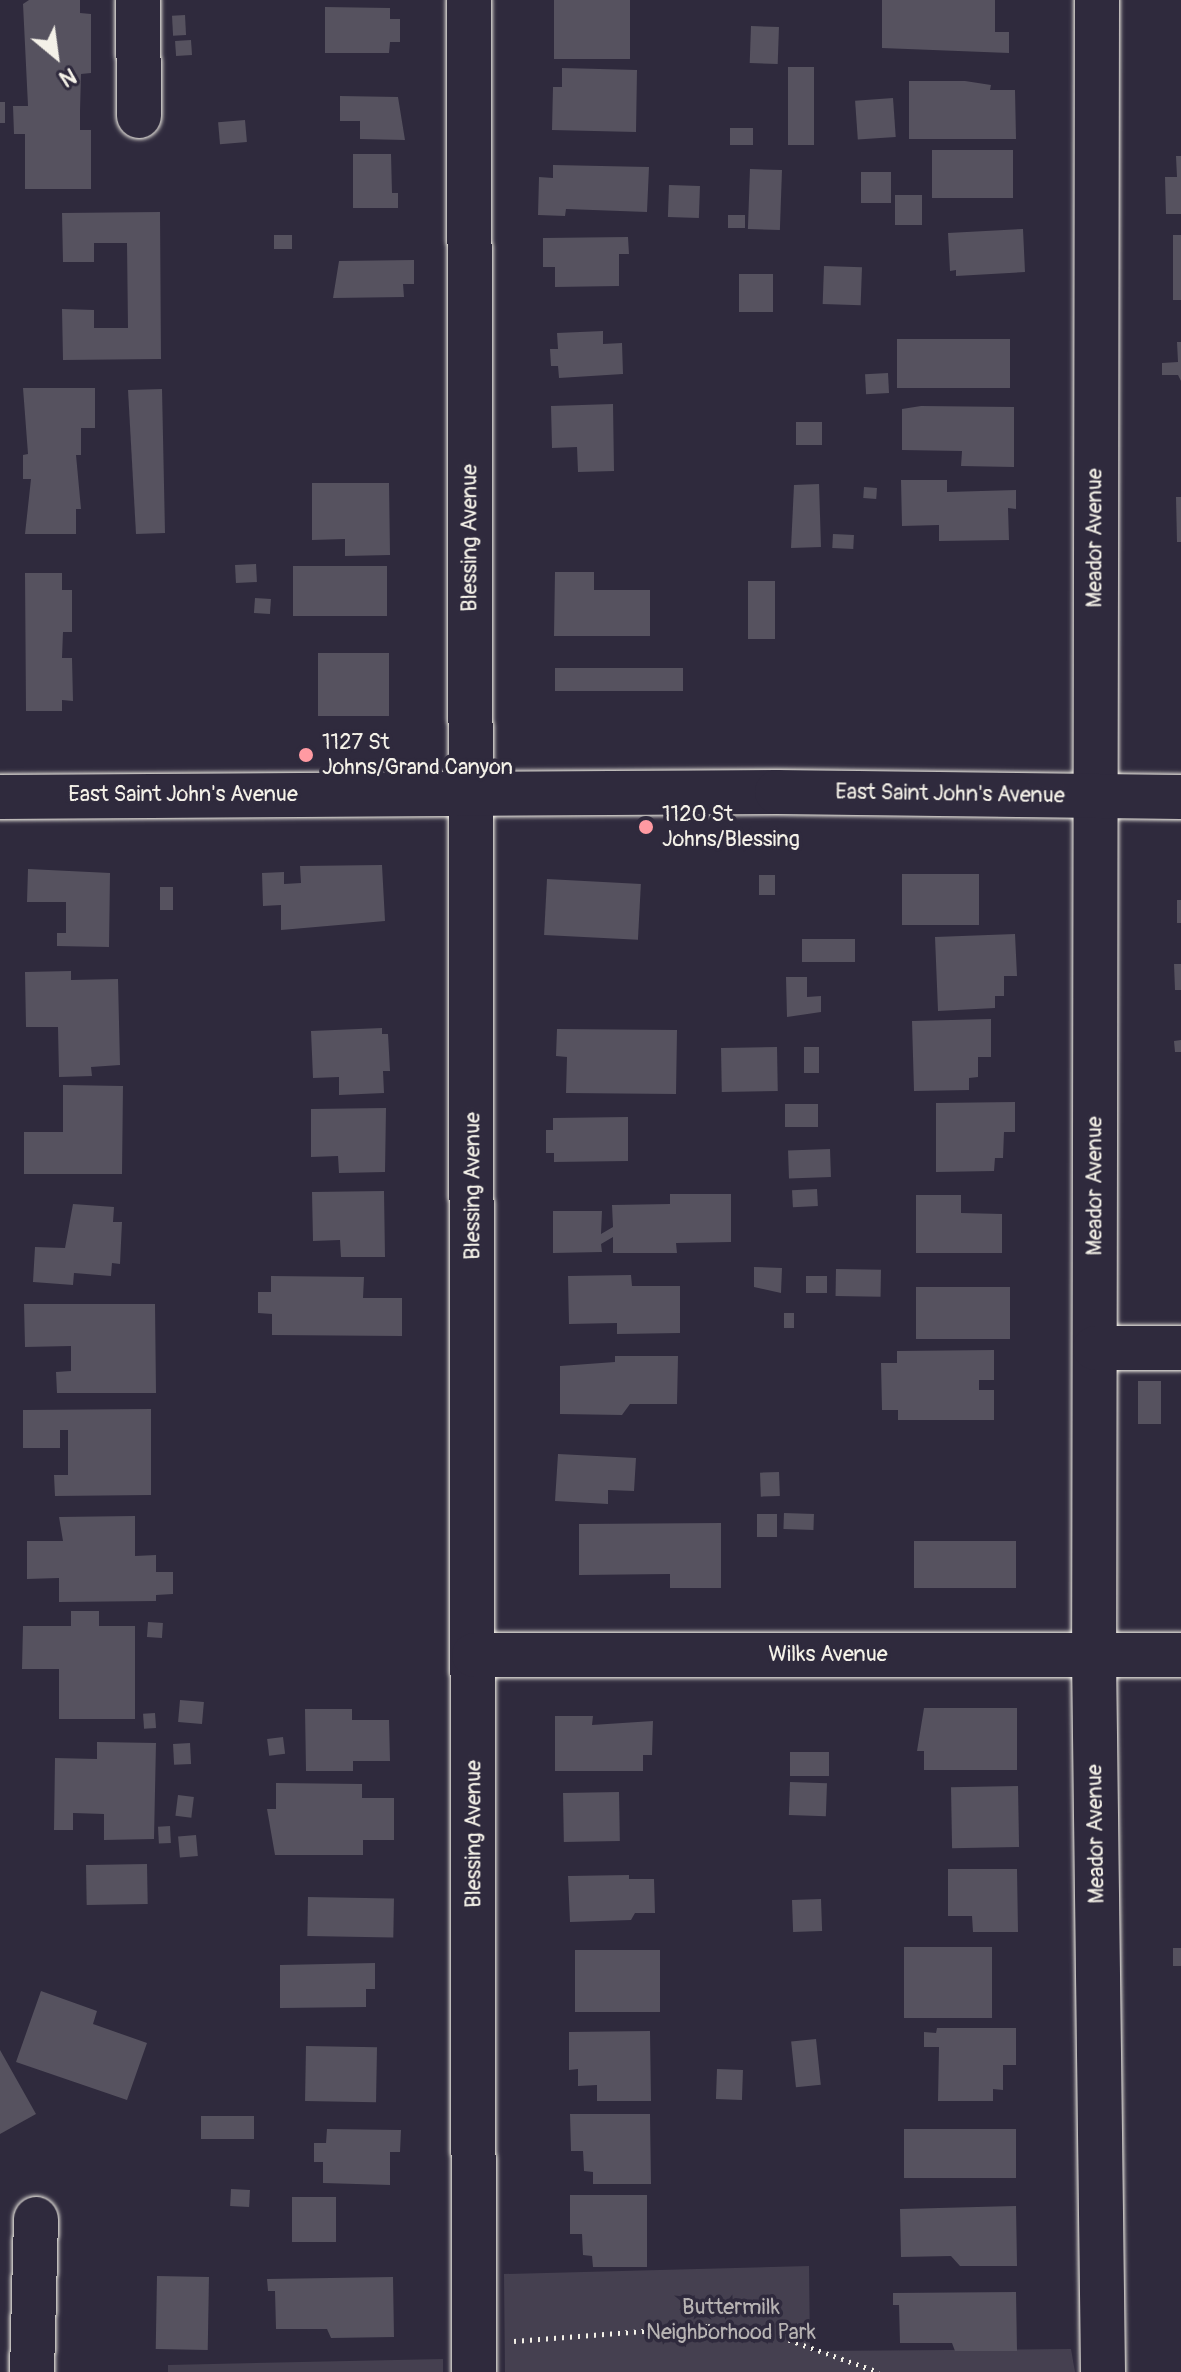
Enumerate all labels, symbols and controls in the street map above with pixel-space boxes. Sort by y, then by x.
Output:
north arrow [16,16,96,96]
text: N [54,61,81,93]
street label: Blessing Avenue [457,464,483,612]
street label: Meador Avenue [1082,468,1108,608]
place label: 1127 St Johns/Grand Canyon [322,729,513,780]
marker: 1127 St Johns/Grand Canyon [297,746,315,764]
street label: East Saint John's Avenue [835,779,1065,809]
street label: East Saint John's Avenue [68,782,298,808]
place label: 1120 St Johns/Blessing [662,801,800,852]
marker: 1120 St Johns/Blessing [637,818,655,836]
street label: Blessing Avenue [460,1112,486,1260]
street label: Meador Avenue [1082,1116,1108,1256]
street label: Wilks Avenue [768,1642,888,1668]
street label: Blessing Avenue [461,1760,487,1908]
street label: Meador Avenue [1082,1764,1110,1904]
park label: Buttermilk Neighborhood Park [646,2294,816,2346]

